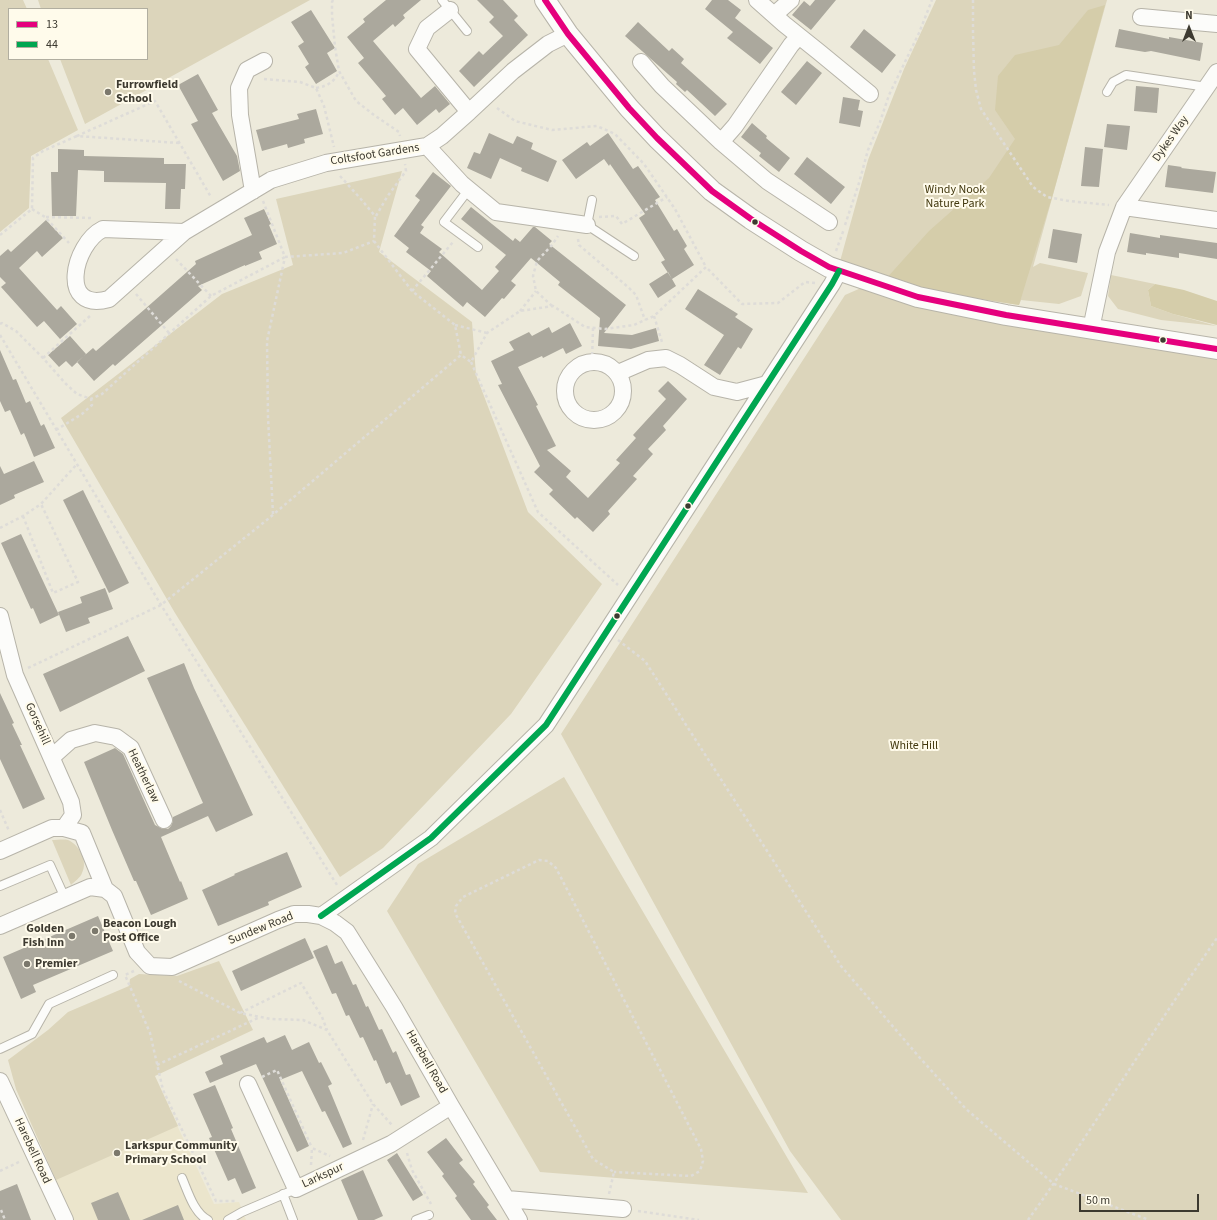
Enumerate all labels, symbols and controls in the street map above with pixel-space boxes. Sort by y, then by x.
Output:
legend [8,8,148,60]
north arrow [1169,8,1209,48]
text: N [1185,8,1193,23]
text: 13 [46,16,58,33]
text: 44 [46,36,58,53]
place label: Furrowfield School [116,78,178,106]
marker: Furrowfield School [103,87,113,97]
street label: Dykes Way [1150,113,1192,165]
street label: Coltsfoot Gardens [330,141,420,169]
park label: Windy Nook Nature Park [925,183,985,211]
unlabelled marker [750,217,760,227]
unlabelled marker [1158,335,1168,345]
unlabelled marker [683,501,693,511]
unlabelled marker [612,611,622,621]
street label: Gorsehill [21,701,53,747]
park label: White Hill [890,739,938,753]
street label: Heatherlaw [124,747,162,805]
street label: Sundew Road [226,909,296,949]
place label: Beacon Lough Post Office [103,917,177,945]
place label: Golden Fish Inn [22,922,64,950]
marker: Beacon Lough Post Office [90,926,100,936]
marker: Golden Fish Inn [67,931,77,941]
place label: Premier [35,957,78,971]
marker: Premier [22,959,32,969]
street label: Harebell Road [402,1028,450,1096]
street label: Harebell Road [11,1116,53,1186]
place label: Larkspur Community Primary School [125,1139,237,1167]
marker: Larkspur Community Primary School [112,1148,122,1158]
street label: Larkspur [300,1160,346,1192]
scale bar [1081,1186,1201,1212]
text: 50 m [1086,1192,1110,1209]

